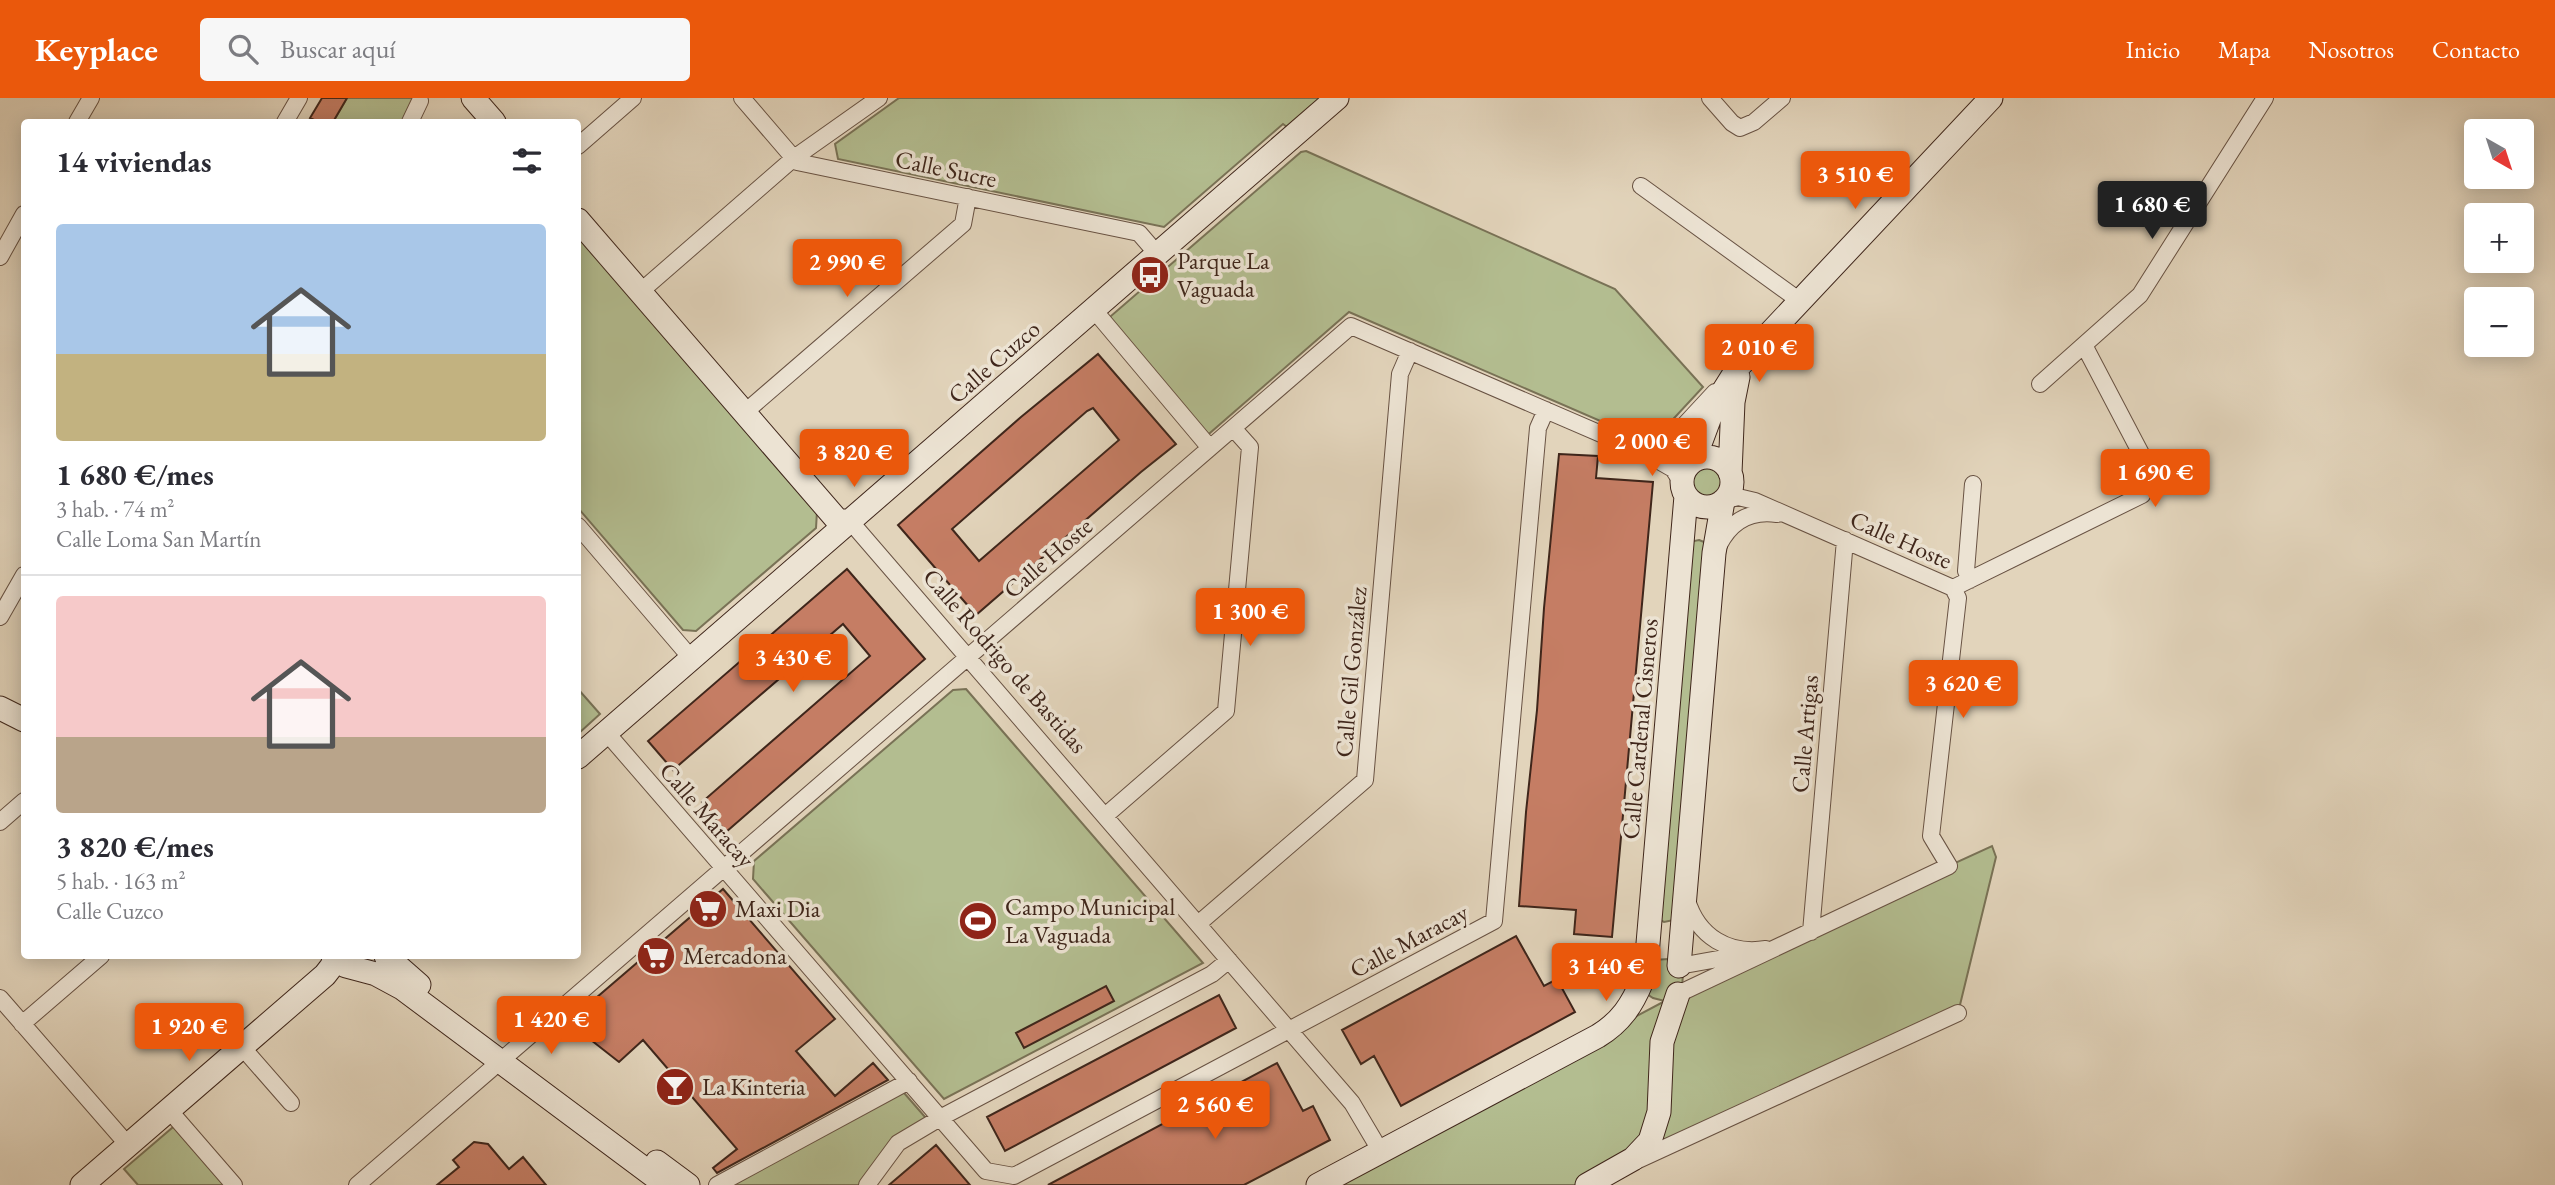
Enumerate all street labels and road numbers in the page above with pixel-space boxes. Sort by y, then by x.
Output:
street label: Calle Sucre [893,143,1000,194]
street label: Calle Cuzco [941,313,1046,410]
street label: Calle Hoste [1845,503,1957,576]
street label: Calle Hoste [997,510,1099,605]
street label: Calle Rodrigo de Bastidas [917,562,1094,760]
street label: Calle Gil González [1328,585,1373,759]
street label: Calle Cardenal Cisneros [1614,617,1665,841]
street label: Calle Artigas [1784,674,1825,794]
street label: Calle Maracay [653,755,762,874]
street label: Calle Maracay [1344,896,1474,985]

